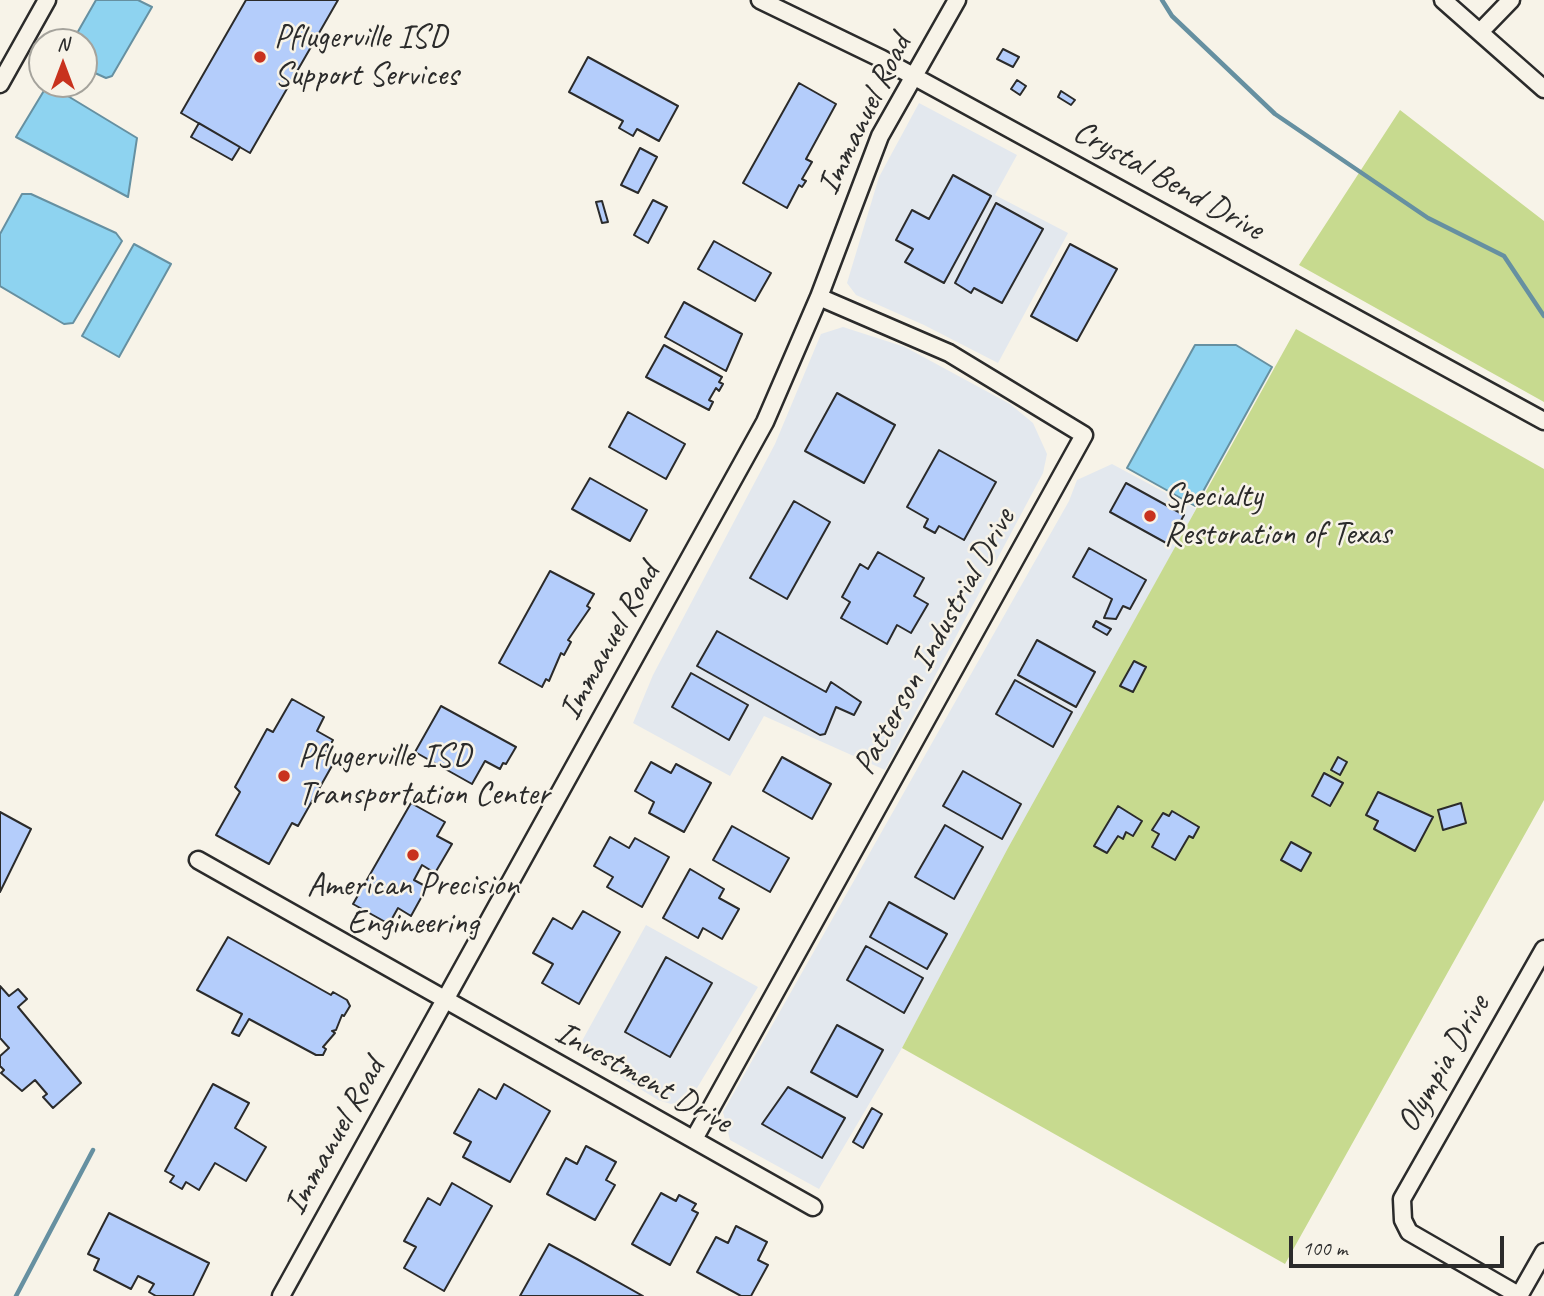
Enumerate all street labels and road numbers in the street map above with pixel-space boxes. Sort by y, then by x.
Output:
street label: Immanuel Road [809,29,921,201]
street label: Crystal Bend Drive [1066,112,1270,250]
street label: Patterson Industrial Drive [845,502,1025,782]
street label: Immanuel Road [551,557,669,727]
street label: Olympia Drive [1389,989,1499,1139]
street label: Investment Drive [548,1013,738,1143]
street label: Immanuel Road [276,1052,394,1222]

